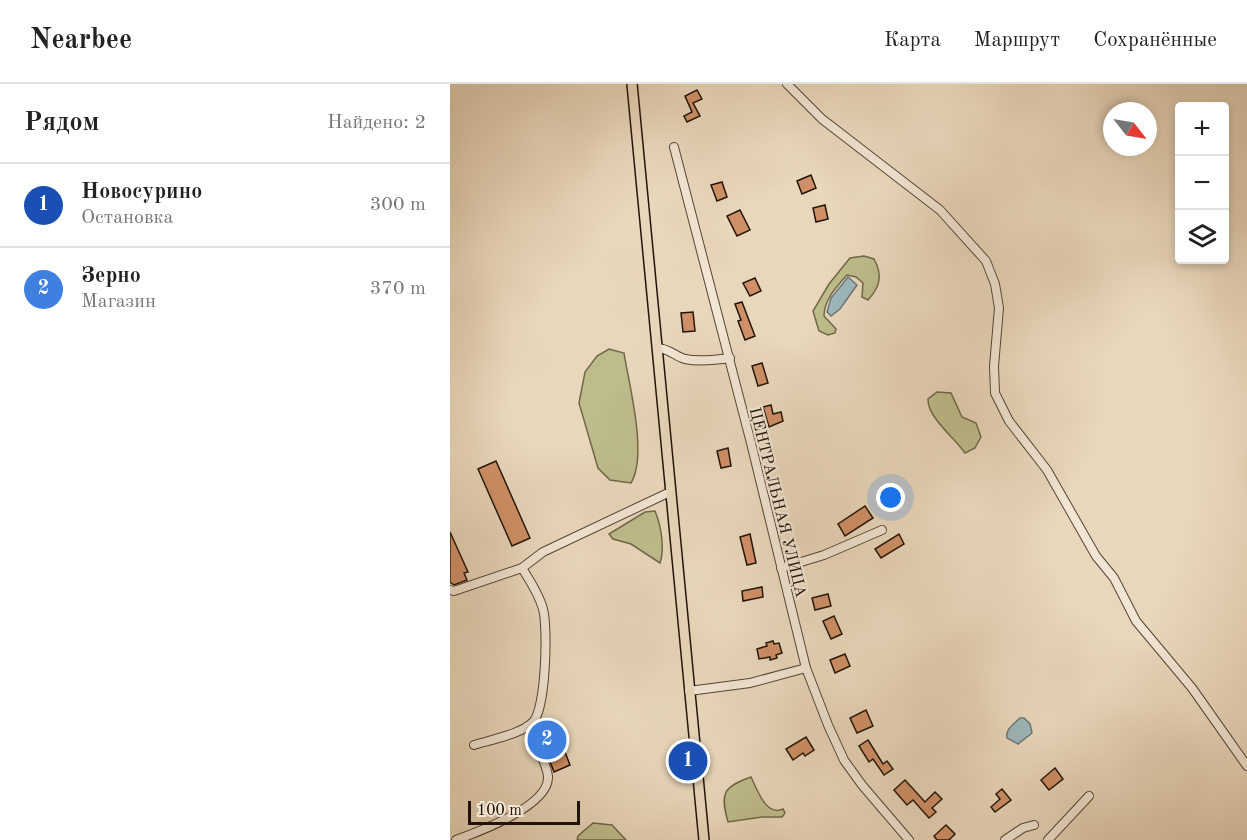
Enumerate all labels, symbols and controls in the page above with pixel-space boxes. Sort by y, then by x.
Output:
text: Nearbee [30,27,132,55]
text: Карта [884,30,941,51]
text: Маршрут [974,30,1060,51]
text: Сохранённые [1093,30,1217,51]
north arrow [1103,102,1157,156]
map controls [1175,102,1229,264]
button: + [1175,102,1229,156]
text: Рядом [24,110,99,136]
text: Найдено: 2 [327,113,426,133]
button: − [1175,156,1229,210]
text: Новосурино [81,181,202,203]
text: 1 [38,195,49,215]
text: 300 m [370,195,426,215]
text: Остановка [81,208,173,228]
button: layers [1175,210,1229,264]
text: Зерно [81,265,141,287]
text: 2 [38,279,49,299]
text: 370 m [370,279,426,299]
text: Магазин [81,292,156,312]
street label: ЦЕНТРАЛЬНАЯ УЛИЦА [746,406,808,599]
your location [876,483,905,512]
pin: 2 [528,718,566,762]
pin: 1 [668,738,708,784]
scale bar [468,798,580,826]
text: 100 m [477,803,522,819]

